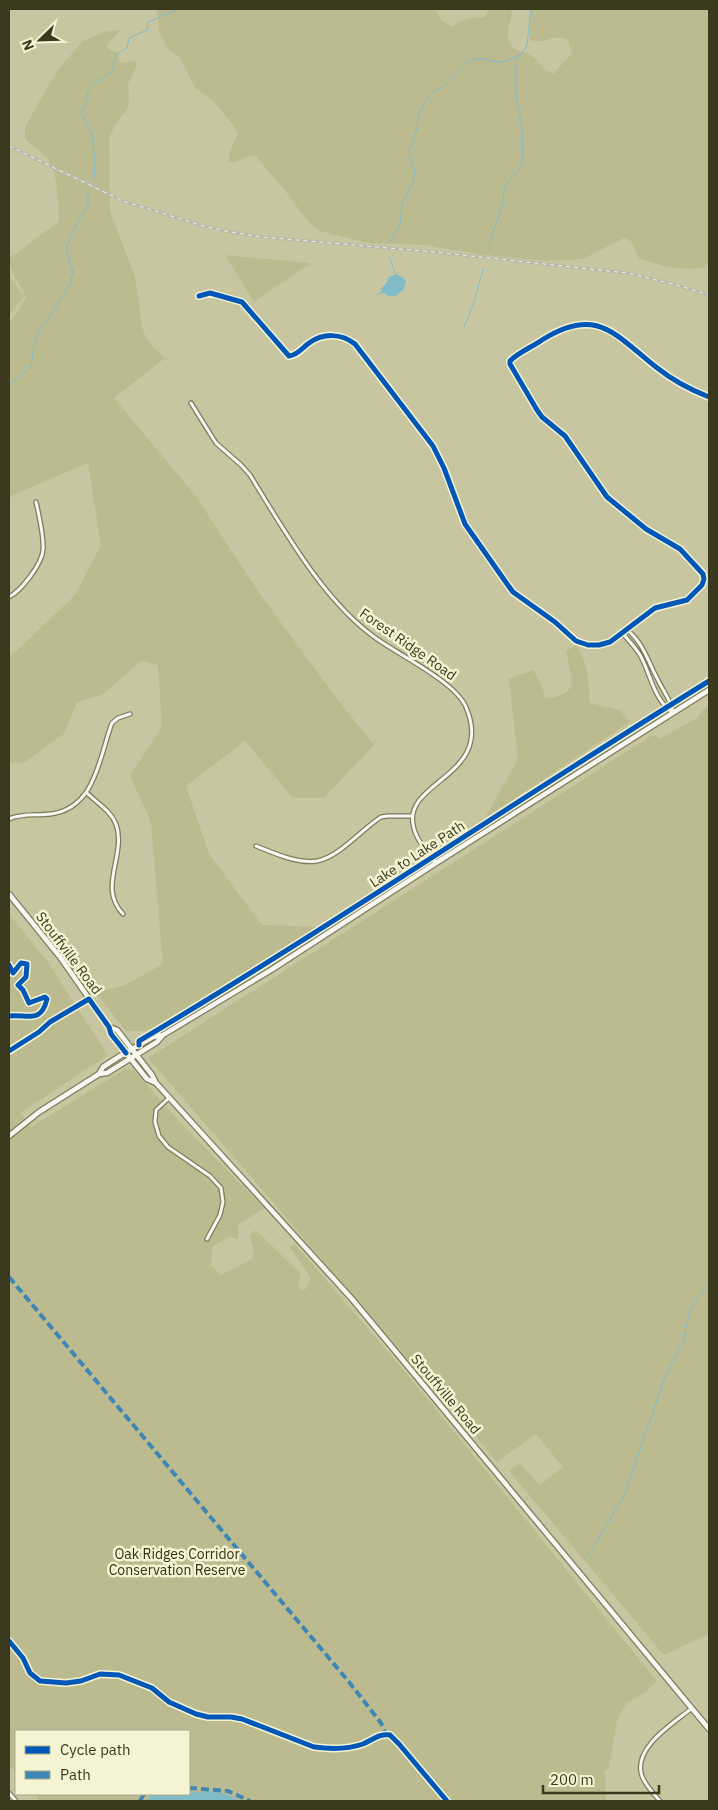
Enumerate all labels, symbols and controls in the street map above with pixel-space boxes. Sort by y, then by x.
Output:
north arrow [15,15,65,65]
text: N [18,37,38,53]
street label: Forest Ridge Road [356,604,460,684]
street label: Lake to Lake Path [366,817,468,891]
street label: Stouffville Road [32,908,106,998]
street label: Stouffville Road [407,1350,485,1438]
park label: Oak Ridges Corridor Conservation Reserve [109,1545,246,1579]
legend [15,1730,190,1795]
text: Cycle path [60,1740,131,1759]
scale bar [543,1762,659,1794]
text: Path [60,1765,91,1784]
text: 200 m [550,1770,594,1789]

